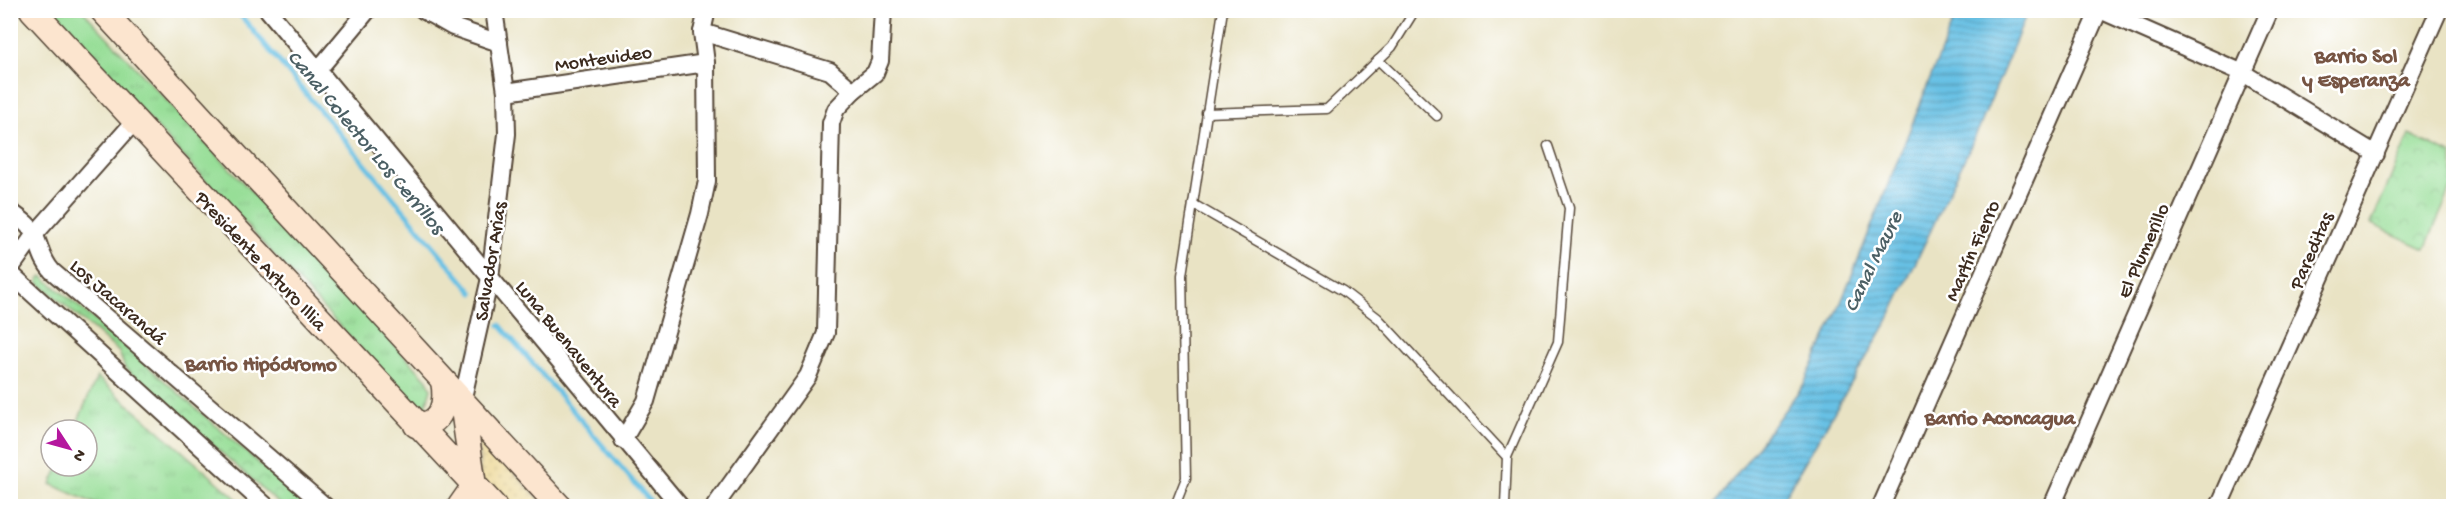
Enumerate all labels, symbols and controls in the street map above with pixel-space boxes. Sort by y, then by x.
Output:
street label: Montevideo [553,42,654,79]
water label: Canal Colector Los Cerrillos [280,46,450,242]
district label: Barrio Sol y Esperanza [2301,46,2411,95]
street label: Presidente Arturo Illia [188,187,331,338]
street label: Martín Fierro [1942,197,2007,306]
street label: Salvador Arias [472,200,513,323]
street label: El Plumerillo [2114,200,2176,302]
water label: Canal Maure [1840,207,1911,317]
street label: Pareditas [2286,209,2341,295]
street label: Los Jacarandá [64,256,170,352]
street label: Luna Buenaventura [509,277,626,414]
district label: Barrio Hipódromo [184,354,337,379]
district label: Barrio Aconcagua [1924,408,2077,433]
north arrow [39,418,99,478]
text: N [67,445,89,465]

